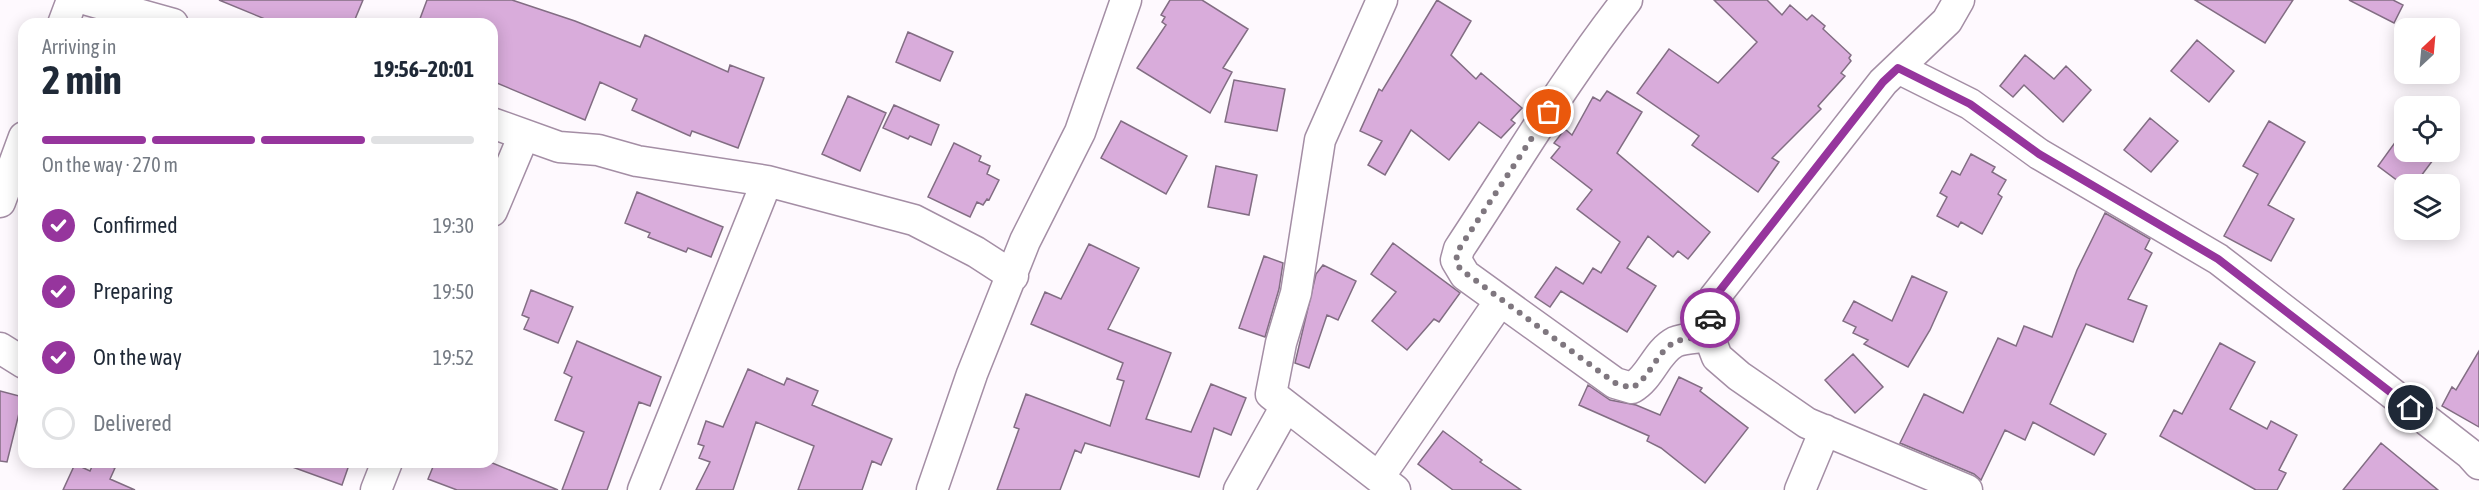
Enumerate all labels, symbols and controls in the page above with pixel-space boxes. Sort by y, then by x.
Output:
north arrow [2394,18,2460,84]
map controls [2394,18,2460,240]
text: Arriving in [42,35,116,58]
text: 19:56–20:01 [374,56,474,82]
text: 2 min [42,58,122,102]
pin [1523,86,1574,137]
icon: bag [1532,95,1565,128]
button: locate [2394,96,2460,162]
text: On the way · 270 m [42,153,178,176]
button: layers [2394,174,2460,240]
icon: check [42,209,75,242]
text: Confirmed [93,212,178,238]
text: 19:30 [433,214,474,237]
icon: check [42,275,75,308]
text: Preparing [93,278,173,304]
text: 19:50 [433,280,474,303]
courier [1680,288,1740,348]
icon: car [1694,302,1727,335]
icon: check [42,341,75,374]
text: On the way [93,344,182,370]
text: 19:52 [433,346,474,369]
pin [2385,382,2436,433]
icon: home [2394,391,2427,424]
text: Delivered [93,410,172,436]

